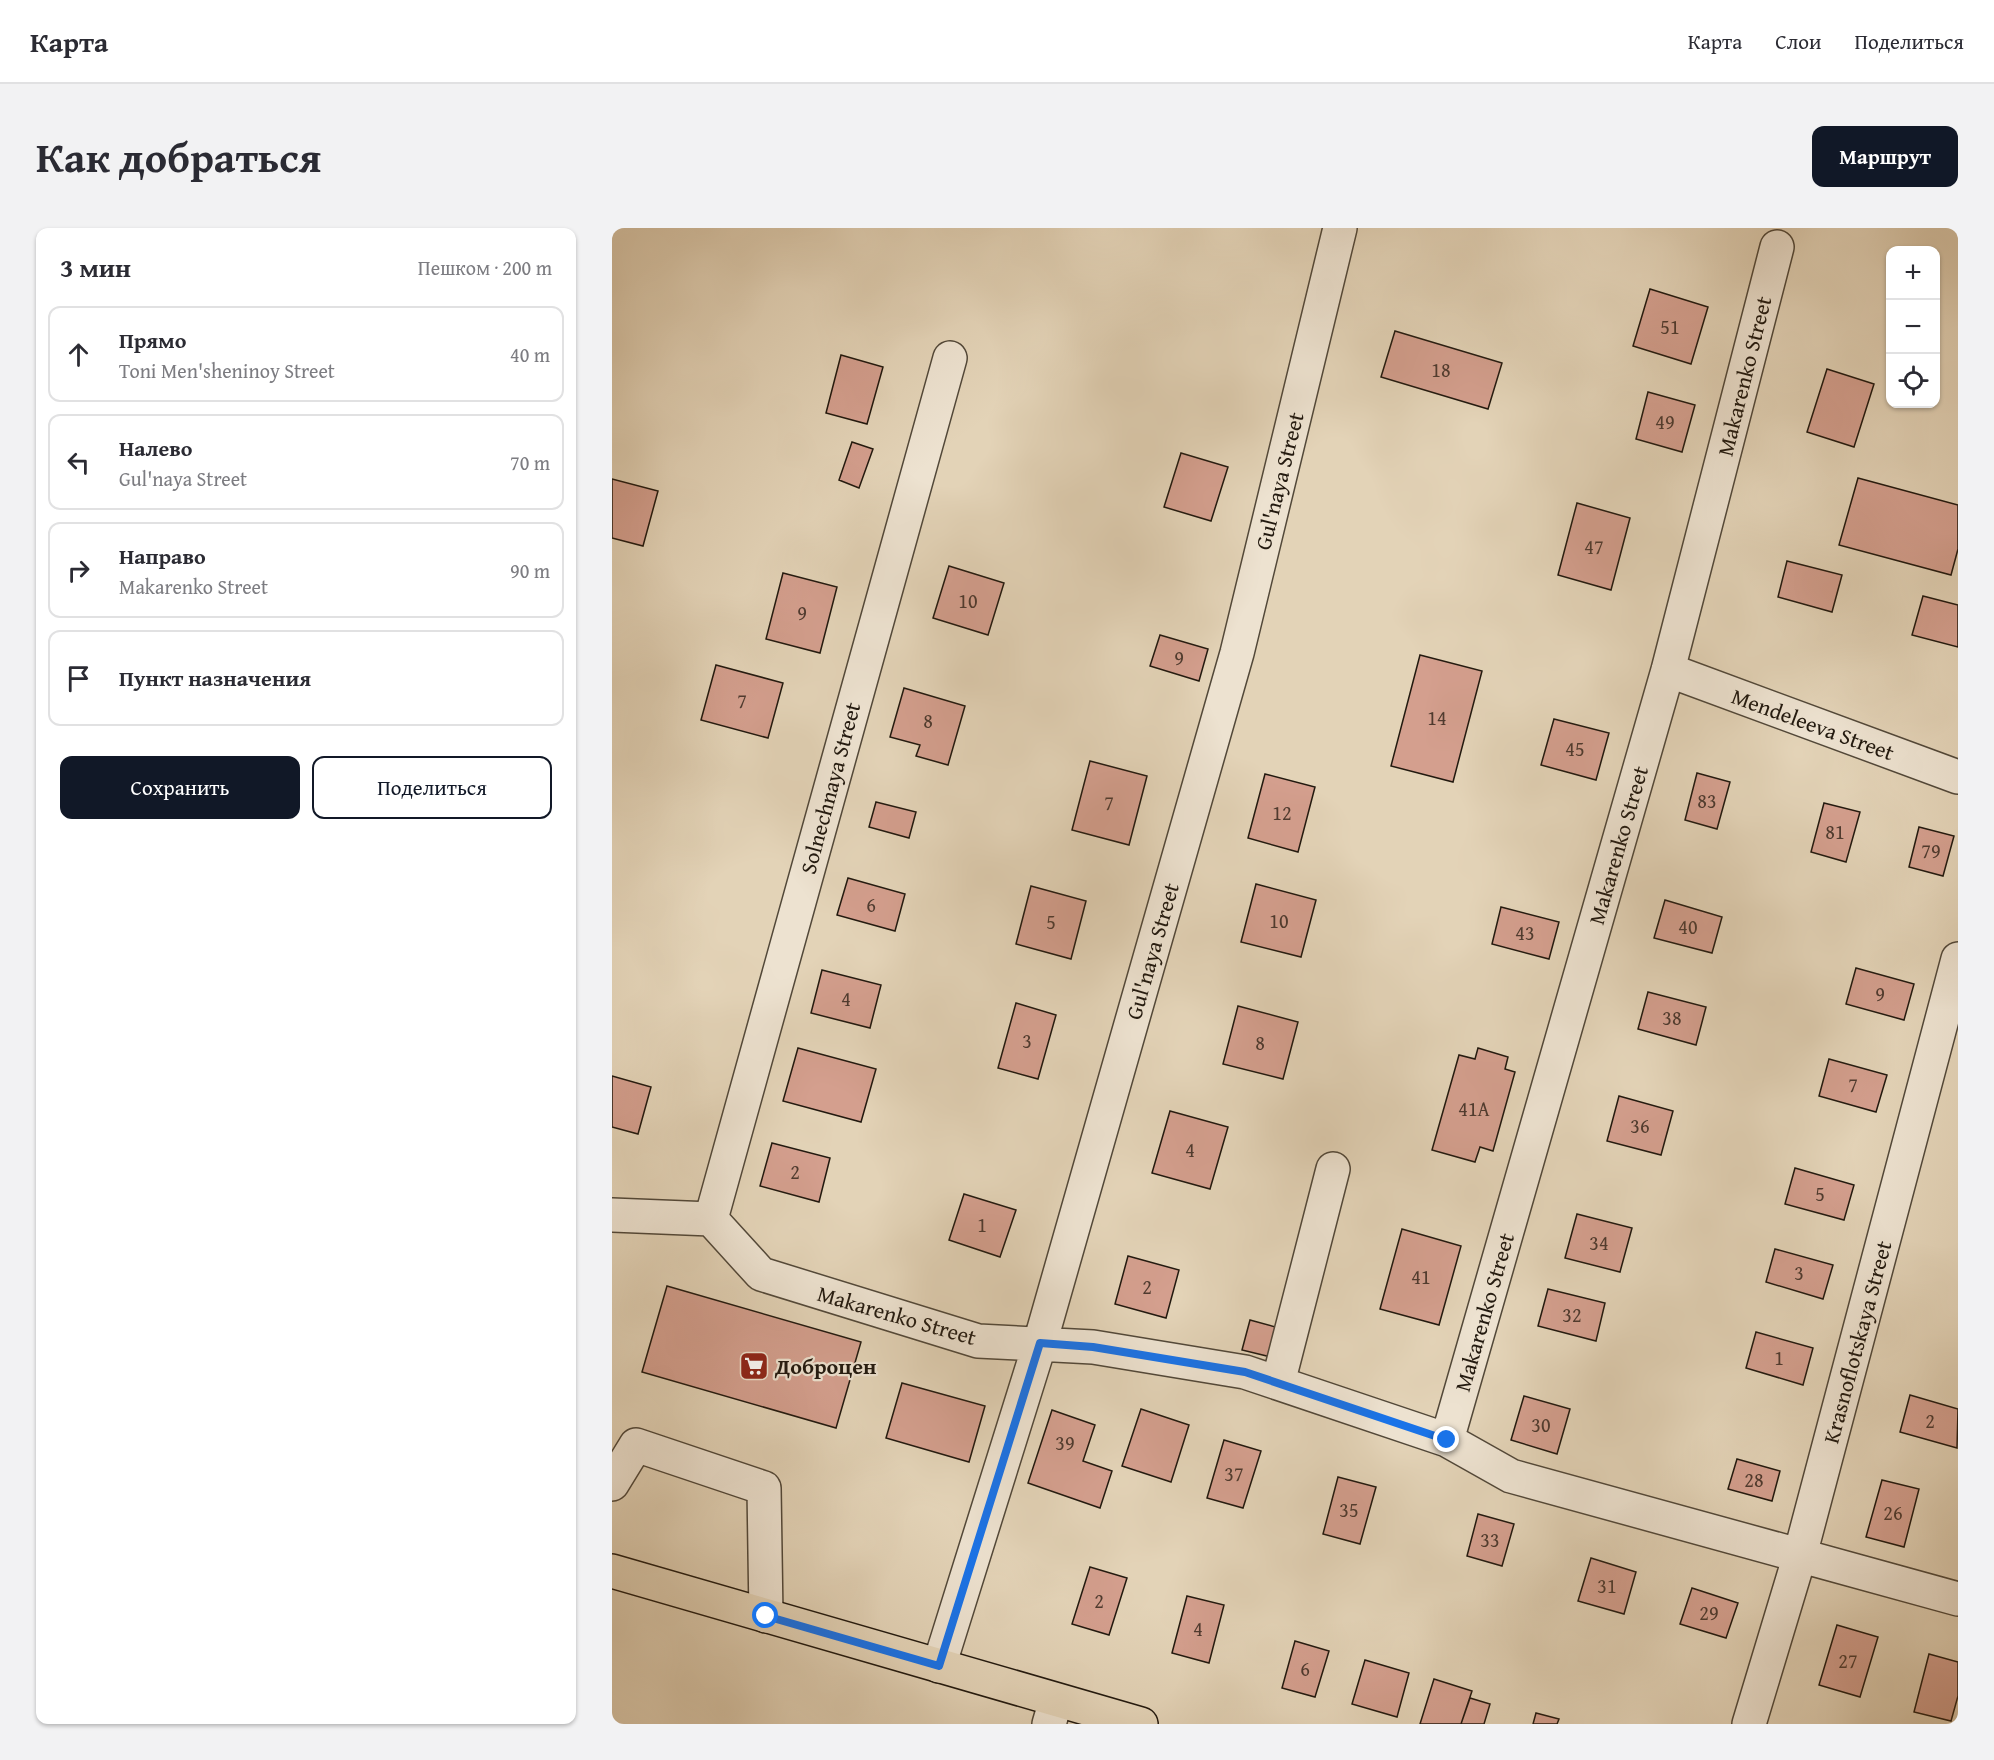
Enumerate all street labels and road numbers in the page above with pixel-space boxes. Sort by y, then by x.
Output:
street label: Makarenko Street [1709,292,1779,459]
street label: Gul'naya Street [1246,409,1312,553]
street label: Mendeleeva Street [1727,680,1899,768]
street label: Solnechnaya Street [792,698,868,878]
street label: Makarenko Street [1580,762,1656,928]
street label: Gul'naya Street [1117,879,1187,1023]
street label: Makarenko Street [1446,1229,1522,1395]
street label: Krasnoflotskaya Street [1815,1237,1900,1447]
street label: Makarenko Street [814,1277,980,1353]

